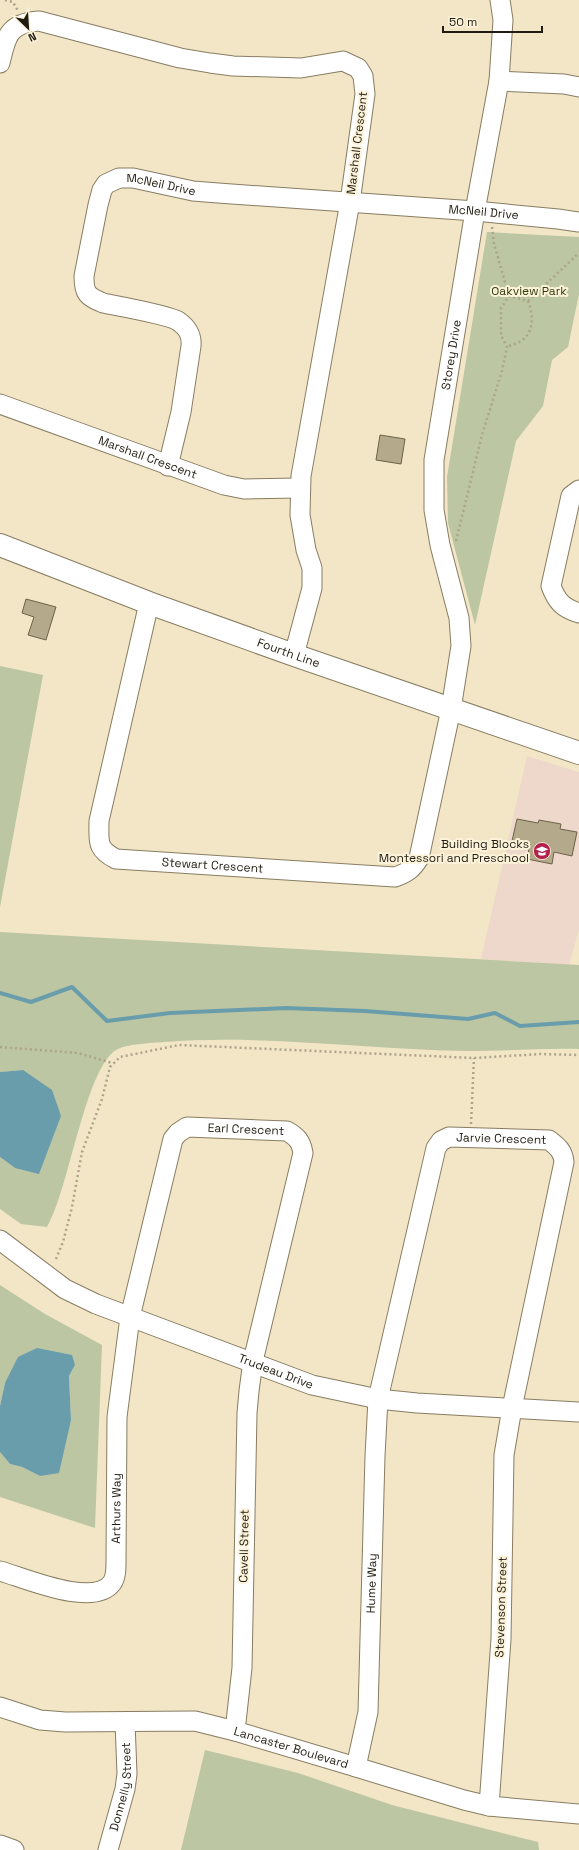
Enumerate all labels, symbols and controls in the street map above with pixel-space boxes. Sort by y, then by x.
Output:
north arrow [8,8,48,48]
scale bar [443,8,542,34]
text: 50 m [449,14,477,30]
text: N [26,29,39,45]
street label: Marshall Crescent [343,91,371,195]
street label: McNeil Drive [126,170,197,199]
street label: McNeil Drive [448,201,519,223]
park label: Oakview Park [491,283,567,299]
street label: Storey Drive [438,319,465,391]
street label: Marshall Crescent [96,432,199,483]
street label: Fourth Line [255,634,322,671]
place label: Building Blocks Montessori and Preschool [379,836,529,866]
school or university icon: Building Blocks Montessori and Preschool [532,841,552,861]
street label: Stewart Crescent [161,854,264,876]
street label: Earl Crescent [207,1120,285,1139]
street label: Jarvie Crescent [456,1129,547,1148]
street label: Trudeau Drive [236,1350,316,1393]
street label: Arthurs Way [108,1473,125,1544]
street label: Cavell Street [235,1509,253,1583]
street label: Hume Way [363,1553,380,1614]
street label: Stevenson Street [491,1556,511,1658]
street label: Lancaster Boulevard [232,1723,350,1772]
street label: Donnelly Street [106,1742,135,1833]

